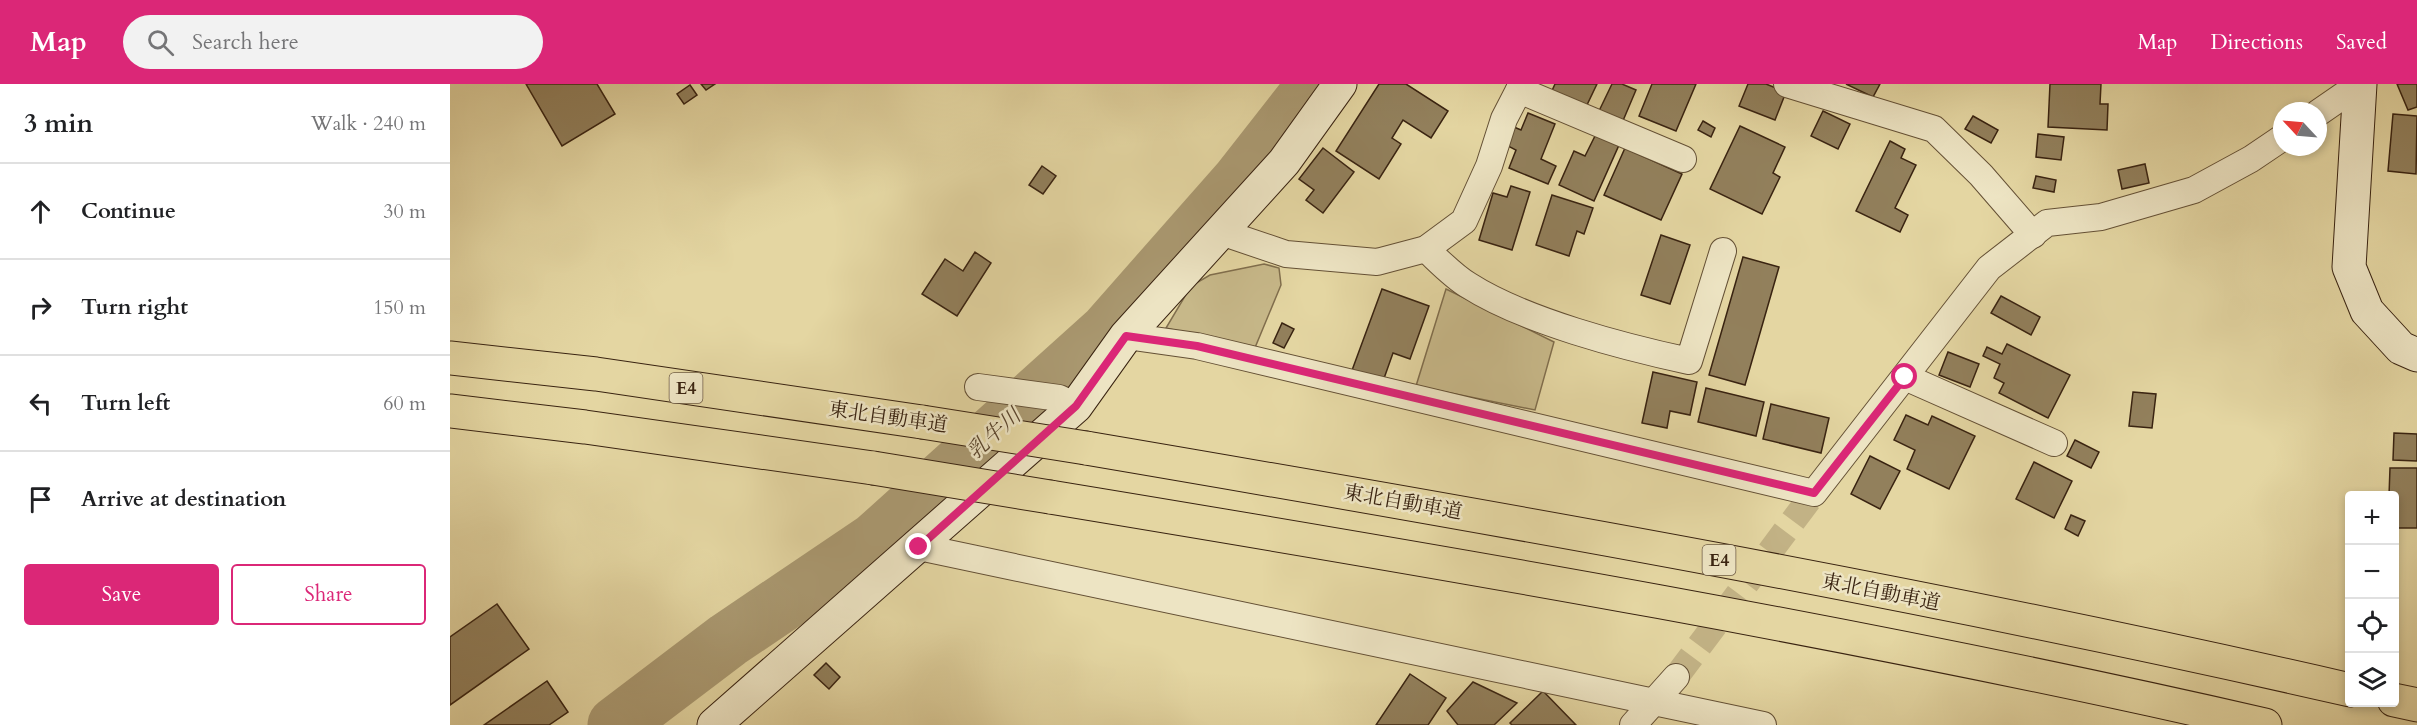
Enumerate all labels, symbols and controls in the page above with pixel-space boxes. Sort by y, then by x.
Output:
search box [123,15,543,69]
text: Map [30,23,87,61]
icon: search [144,26,177,59]
text: Search here [192,27,299,57]
text: Map [2137,28,2177,57]
text: Directions [2210,28,2303,57]
text: Saved [2336,28,2387,57]
north arrow [2273,102,2327,156]
text: 3 min [24,106,93,141]
text: Walk · 240 m [311,110,426,137]
icon: ahead [24,195,57,228]
text: Continue [81,196,176,226]
text: 30 m [383,198,426,225]
icon: right [24,291,57,324]
text: Turn right [81,292,188,322]
text: 150 m [373,294,426,321]
route start [1891,363,1917,389]
road number: E4 [670,373,702,403]
icon: left [24,387,57,420]
text: Turn left [81,388,170,418]
text: 60 m [383,390,426,417]
street label: 東北自動車道 [827,395,949,439]
water label: 乳牛川 [961,401,1029,466]
street label: 東北自動車道 [1342,478,1464,526]
icon: arrive [24,483,57,516]
text: Arrive at destination [81,484,286,514]
map controls [2345,491,2399,707]
button: + [2345,491,2399,545]
route end [905,533,931,559]
road number: E4 [1702,545,1736,575]
button: − [2345,545,2399,599]
button: Save [24,564,219,625]
button: Share [231,564,426,625]
street label: 東北自動車道 [1820,567,1942,617]
button: locate [2345,599,2399,653]
button: layers [2345,653,2399,707]

